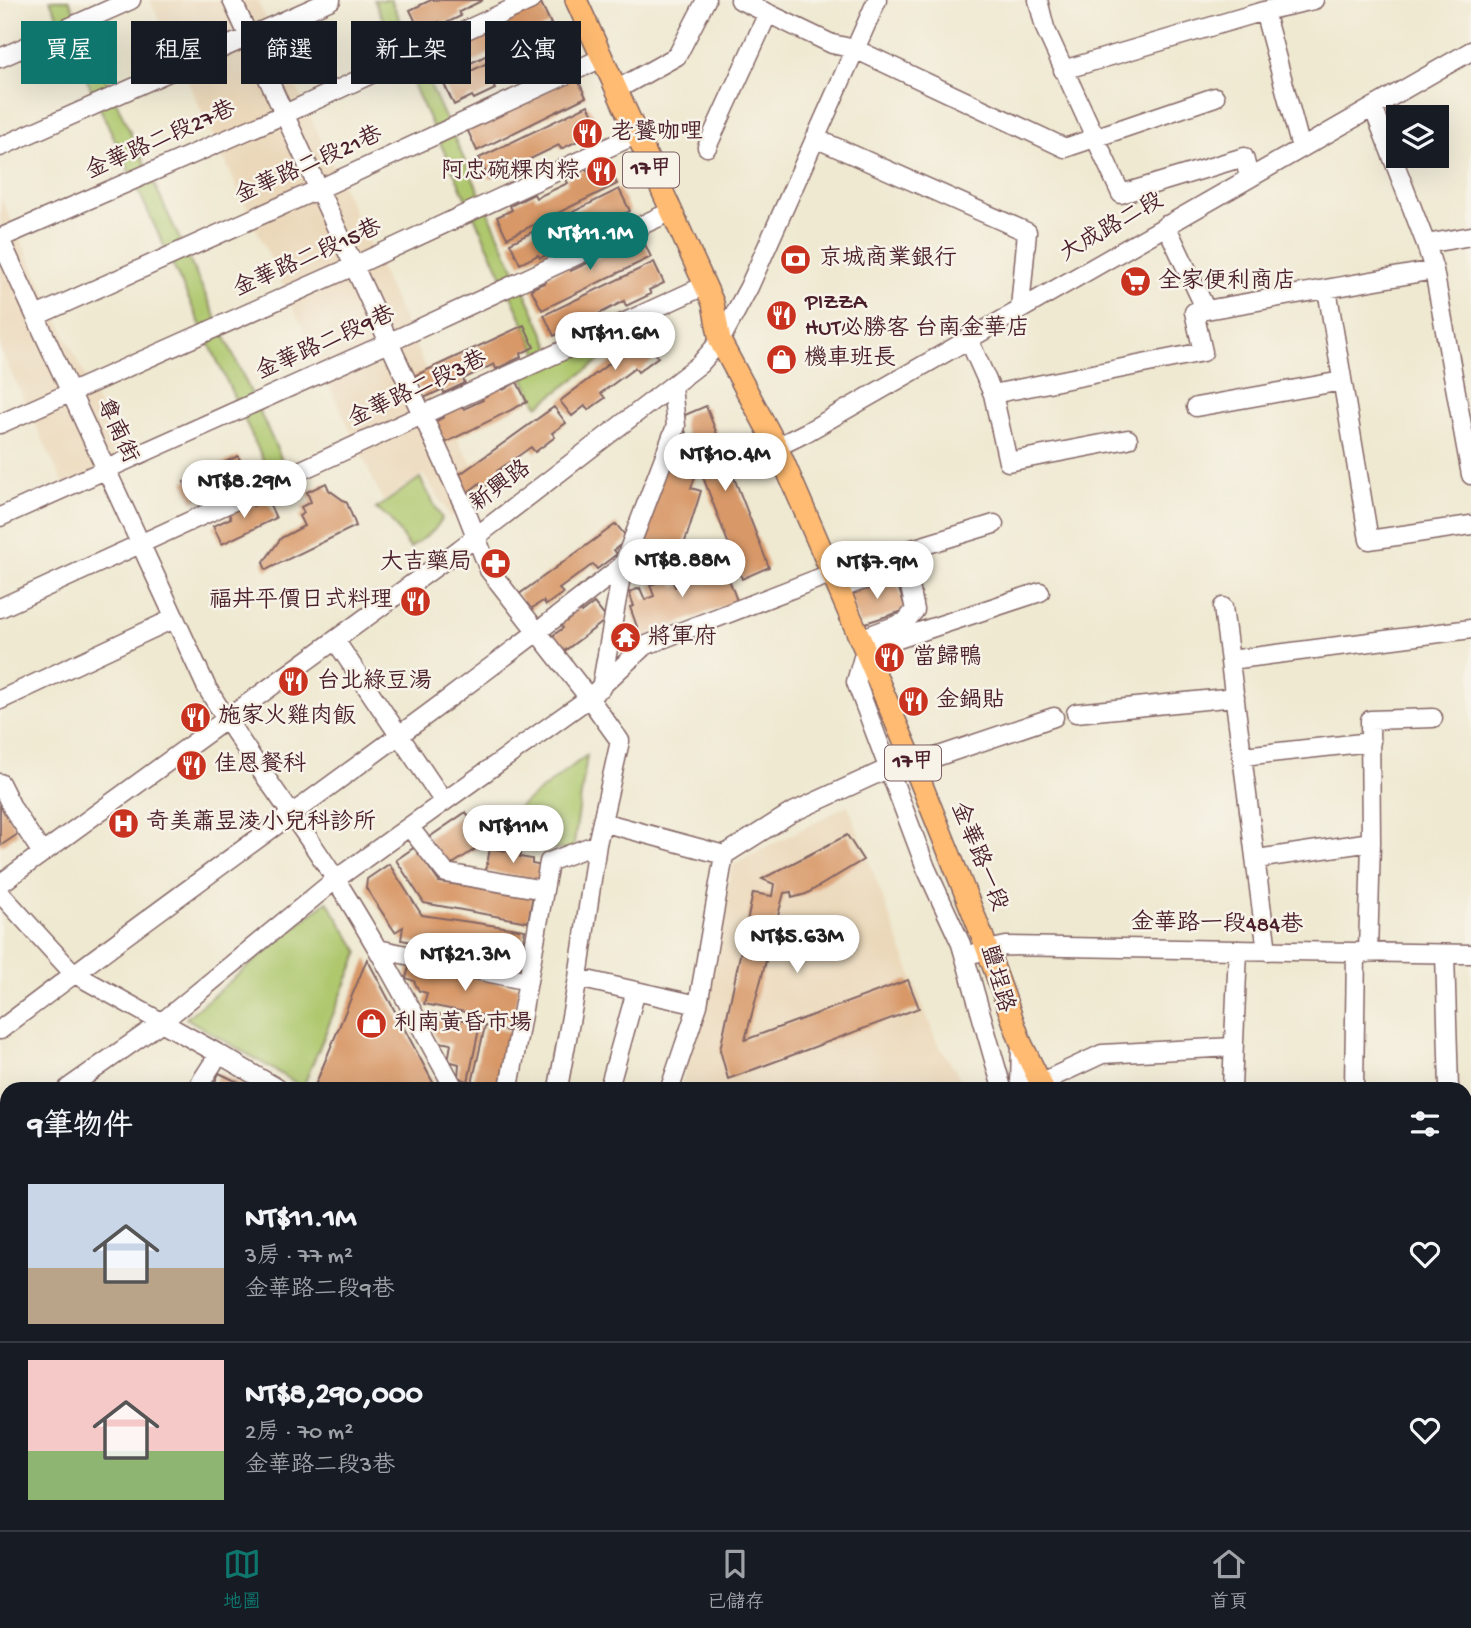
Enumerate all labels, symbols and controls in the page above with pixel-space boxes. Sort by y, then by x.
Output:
chip: 買屋 [21,21,117,84]
chip: 租屋 [131,21,227,84]
chip: 篩選 [241,21,337,84]
chip: 新上架 [351,21,471,84]
chip: 公寓 [485,21,581,84]
street label: 金華路二段27巷 [81,95,241,186]
map controls [1386,105,1449,168]
button: layers [1386,105,1449,168]
restaurant icon: 老饕咖哩 [571,116,605,150]
place label: 老饕咖哩 [611,119,703,147]
street label: 金華路二段21巷 [231,120,388,211]
road number: 17甲 [623,152,679,188]
restaurant icon: 阿忠碗粿肉粽 [585,155,619,189]
place label: 阿忠碗粿肉粽 [441,158,579,186]
street label: 大成路二段 [1055,187,1169,268]
pin: NT$11.1M [518,212,662,272]
street label: 金華路二段15巷 [229,213,387,304]
text: NT$11.1M [547,221,633,248]
bank icon: 京城商業銀行 [779,242,813,276]
place label: 京城商業銀行 [819,245,957,273]
supermarket icon: 全家便利商店 [1118,265,1152,299]
place label: 全家便利商店 [1158,268,1296,296]
place label: PIZZA HUT必勝客 台南金華店 [804,290,1030,343]
restaurant icon: PIZZA HUT必勝客 台南金華店 [765,299,799,333]
street label: 金華路二段9巷 [252,300,401,387]
pin: NT$11.6M [543,312,687,372]
text: NT$11.6M [571,321,659,348]
shop icon: 機車班長 [764,342,798,376]
street label: 金華路二段3巷 [344,345,493,434]
place label: 機車班長 [804,345,896,373]
street label: 尊南街 [89,394,144,468]
pin: NT$10.4M [653,434,797,493]
text: NT$10.4M [680,442,770,469]
street label: 新興路 [465,455,537,519]
pin: NT$8.29M [172,461,316,520]
text: NT$8.29M [198,469,290,496]
pin: NT$8.88M [610,540,754,599]
pin: NT$7.9M [812,542,942,601]
pharmacy icon: 大吉藥局 [478,546,512,580]
text: NT$8.88M [634,548,730,575]
place label: 大吉藥局 [380,549,472,577]
text: NT$7.9M [837,550,917,577]
restaurant icon: 福丼平價日式料理 [399,584,433,618]
place label: 福丼平價日式料理 [209,586,393,615]
temple icon: 將軍府 [608,621,642,655]
place label: 將軍府 [648,624,717,652]
restaurant icon: 當歸鴨 [873,641,907,675]
place label: 當歸鴨 [913,643,982,672]
restaurant icon: 台北綠豆湯 [277,665,311,699]
place label: 台北綠豆湯 [317,667,432,696]
restaurant icon: 金鍋貼 [896,684,930,718]
place label: 金鍋貼 [936,687,1005,715]
restaurant icon: 施家火雞肉飯 [178,700,212,734]
place label: 施家火雞肉飯 [218,703,356,731]
road number: 17甲 [885,746,941,780]
restaurant icon: 佳恩餐科 [174,748,208,782]
place label: 佳恩餐科 [214,751,306,779]
street label: 金華路一段 [944,798,1013,915]
hospital icon: 奇美蕭昱淩小兒科診所 [106,806,140,840]
pin: NT$11M [456,806,570,865]
place label: 奇美蕭昱淩小兒科診所 [146,809,376,837]
text: NT$11M [479,814,547,841]
street label: 金華路一段484巷 [1131,909,1304,940]
pin: NT$5.63M [725,916,869,975]
text: NT$5.63M [750,924,844,951]
pin: NT$21.3M [393,934,537,993]
text: NT$21.3M [420,942,510,969]
street label: 鹽埕路 [974,942,1019,1016]
shop icon: 利南黃昏市場 [354,1007,388,1041]
place label: 利南黃昏市場 [394,1009,532,1038]
icon: filters [1406,1105,1444,1143]
text: 9筆物件 [28,1111,133,1146]
text: NT$11.1M [245,1203,356,1238]
icon: home [84,1212,168,1296]
icon: heart [1406,1235,1444,1273]
text: 3房 · 77 m² [245,1244,353,1271]
text: 金華路二段9巷 [245,1277,395,1304]
text: NT$8,290,000 [245,1379,423,1414]
icon: home [84,1388,168,1472]
icon: heart [1406,1411,1444,1449]
text: 2房 · 70 m² [245,1420,353,1447]
text: 金華路二段3巷 [245,1453,395,1480]
tab: 地圖 [223,1545,261,1615]
tab: 已儲存 [707,1545,764,1615]
tab: 首頁 [1210,1545,1248,1615]

